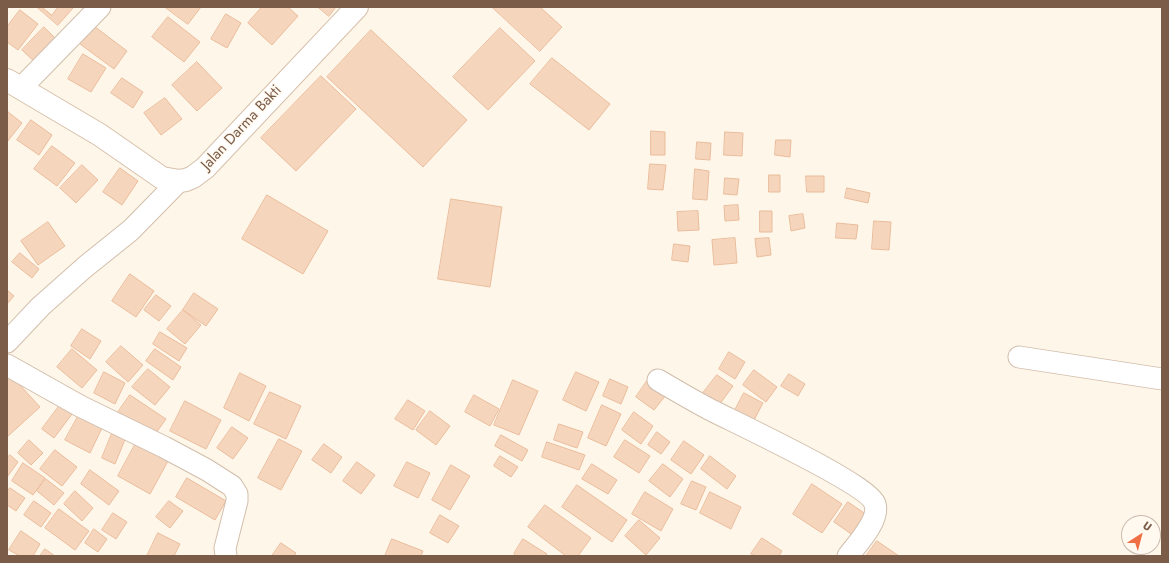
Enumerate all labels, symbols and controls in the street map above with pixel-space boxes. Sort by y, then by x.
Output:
street label: Jalan Darma Bakti [198,82,286,174]
north arrow [1121,515,1161,555]
text: U [1140,517,1155,535]

